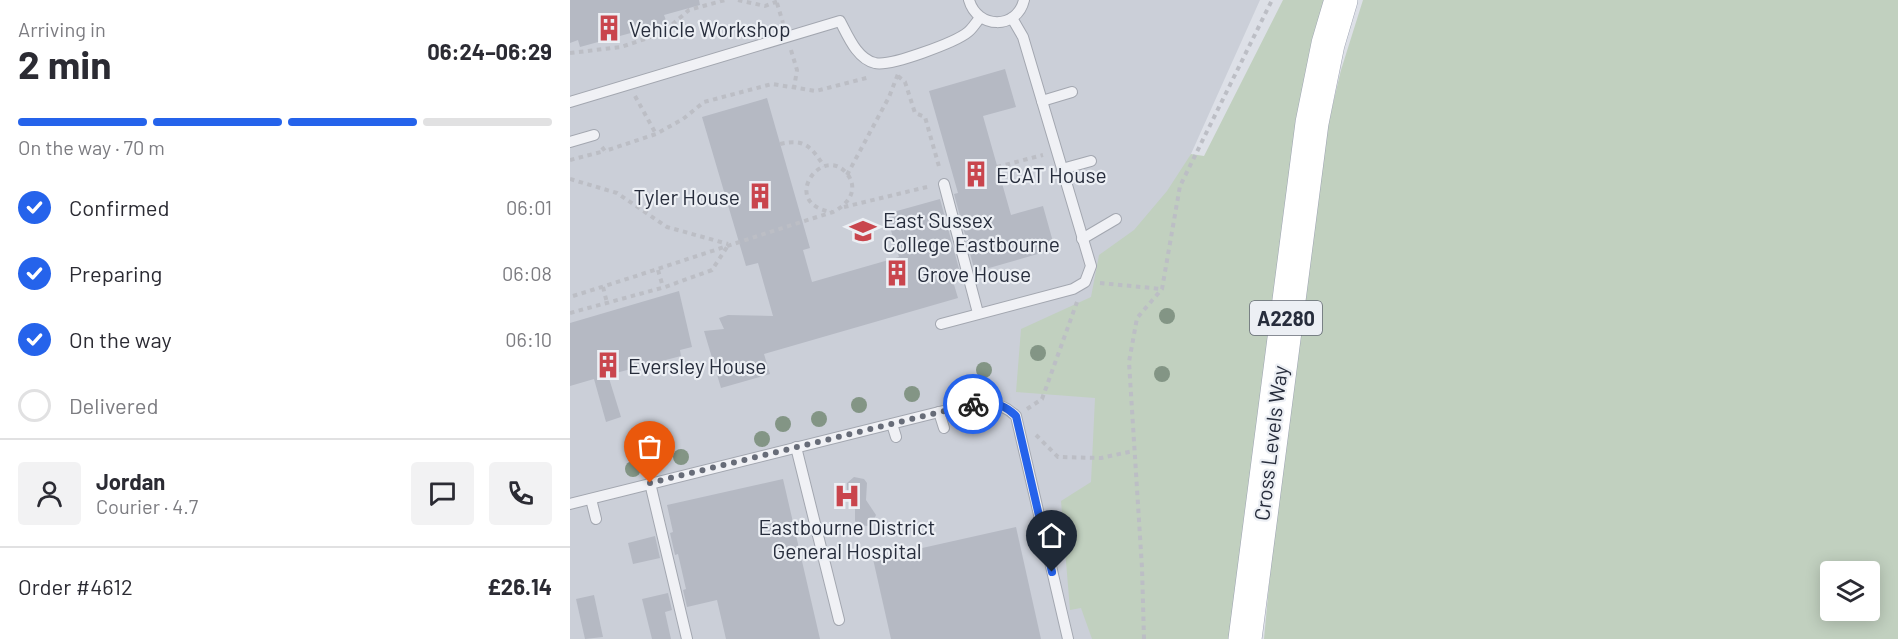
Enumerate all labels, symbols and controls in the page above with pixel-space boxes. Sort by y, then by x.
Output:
building icon: Vehicle Workshop [594,13,624,43]
place label: Vehicle Workshop [629,16,791,41]
text: Arriving in [18,17,106,41]
text: 06:24–06:29 [427,38,552,64]
text: 2 min [18,40,111,87]
text: On the way · 70 m [18,135,165,159]
building icon: ECAT House [961,159,991,189]
place label: ECAT House [996,162,1107,187]
building icon: Tyler House [745,181,775,211]
place label: Tyler House [633,184,740,209]
icon: check [18,191,51,224]
text: Confirmed [69,194,169,220]
text: 06:01 [506,195,552,219]
place label: East Sussex College Eastbourne [883,207,1060,256]
school or university icon: East Sussex College Eastbourne [848,216,878,246]
icon: check [18,257,51,290]
building icon: Grove House [882,258,912,288]
text: Preparing [69,260,162,286]
text: 06:08 [502,261,552,285]
place label: Grove House [917,261,1031,286]
road number: A2280 [1250,301,1322,335]
icon: check [18,323,51,356]
text: On the way [69,326,172,352]
text: 06:10 [505,327,552,351]
building icon: Eversley House [593,350,623,380]
place label: Eversley House [628,353,767,378]
street label: Cross Levels Way [1248,364,1292,522]
courier [943,374,1003,434]
icon: bike [957,388,990,421]
text: Delivered [69,392,158,418]
pin [624,421,675,483]
icon: bag [633,430,666,463]
button: person [18,462,81,525]
button: chat [411,462,474,525]
button: phone [489,462,552,525]
text: Jordan [96,468,165,494]
hospital icon: Eastbourne District General Hospital [832,481,862,511]
text: Courier · 4.7 [96,494,198,518]
pin [1026,510,1077,572]
place label: Eastbourne District General Hospital [758,514,936,563]
icon: home [1035,519,1068,552]
map controls [1820,561,1880,621]
button: layers [1820,561,1880,621]
text: Order #4612 [18,573,133,599]
text: £26.14 [487,573,552,599]

